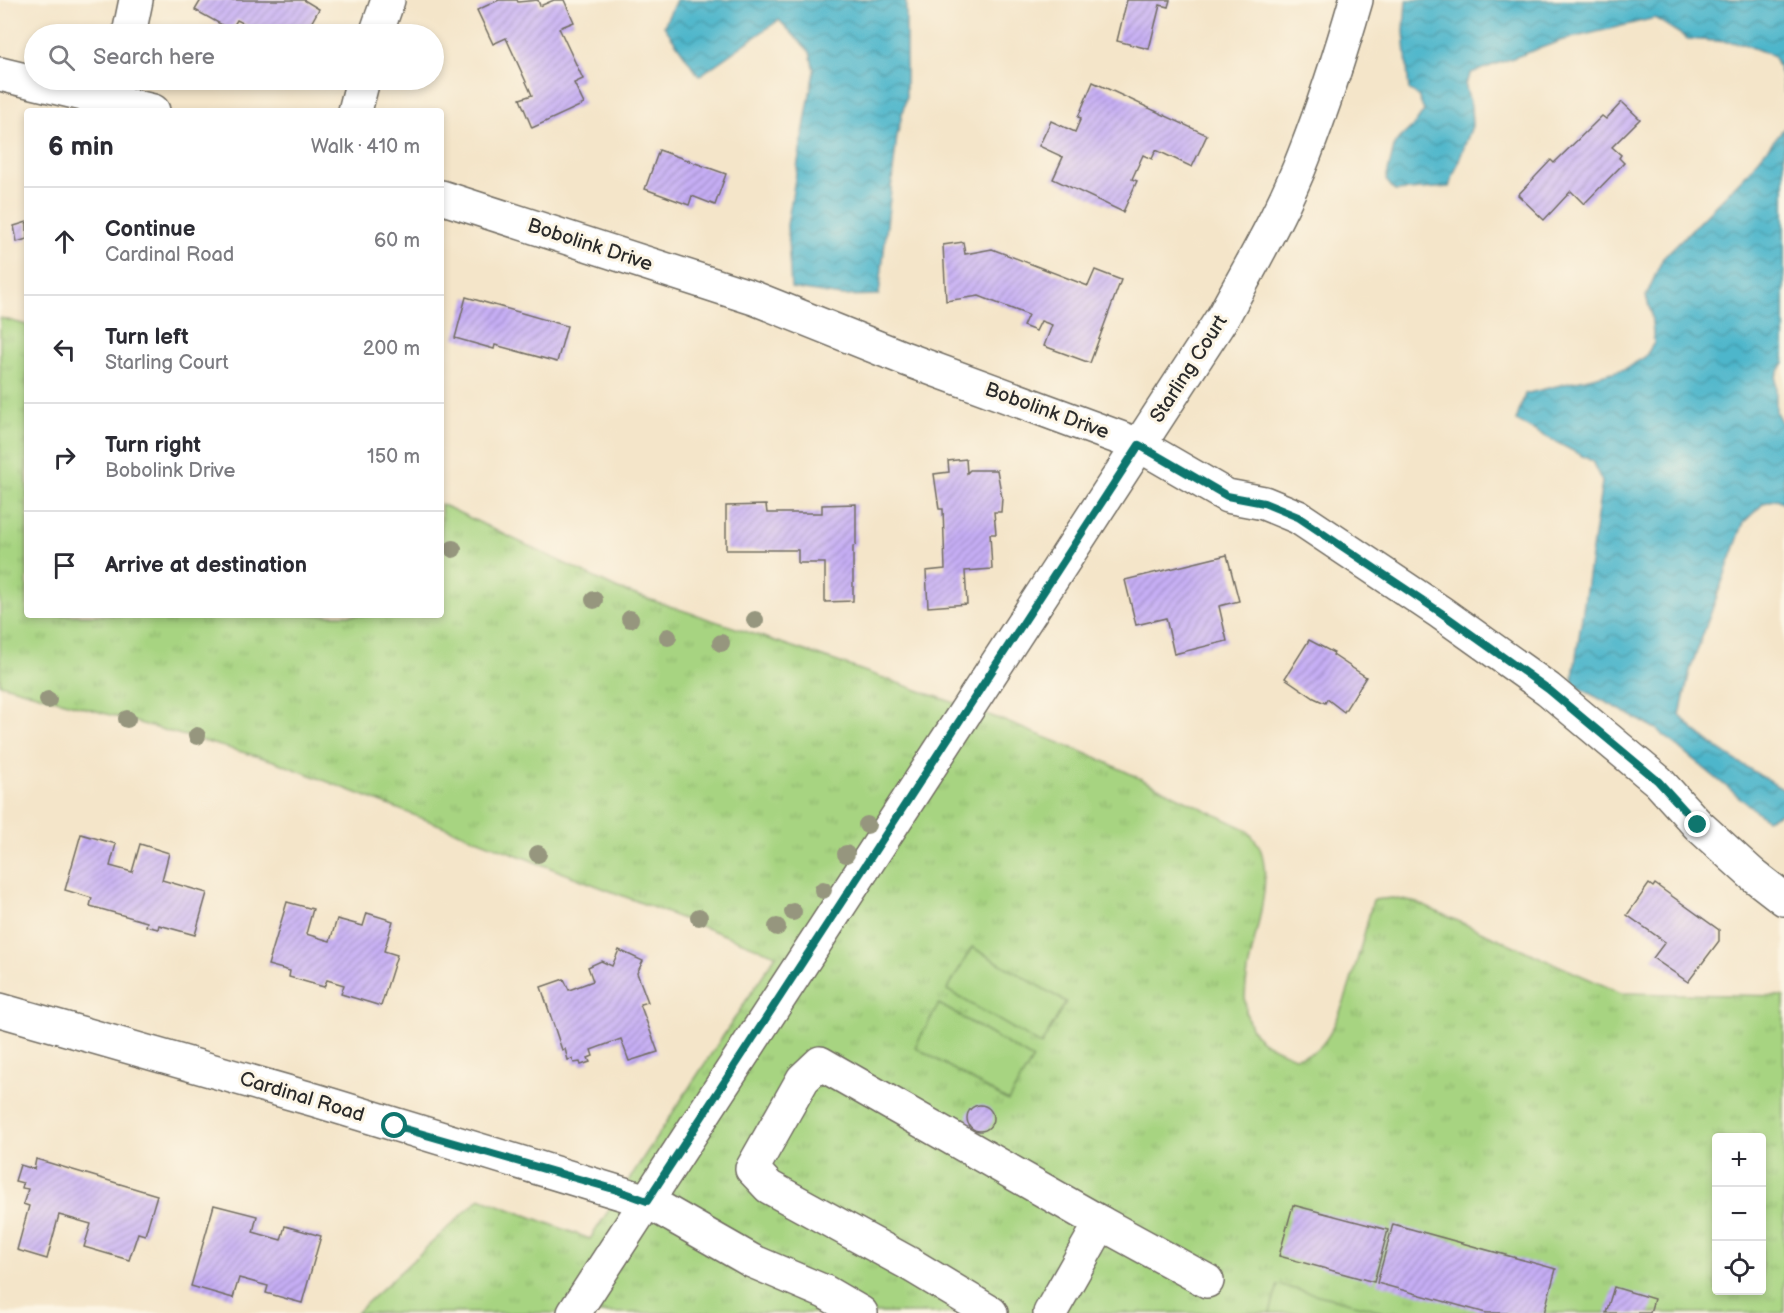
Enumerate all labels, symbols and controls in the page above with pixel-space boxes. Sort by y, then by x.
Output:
search box [24,24,444,90]
icon: search [45,41,78,74]
text: Search here [93,44,215,71]
text: 6 min [48,132,114,163]
text: Walk · 410 m [311,135,420,159]
street label: Bobolink Drive [524,213,656,277]
text: Continue [105,216,195,243]
icon: ahead [48,225,81,258]
text: 60 m [374,229,420,253]
text: Cardinal Road [105,243,234,267]
street label: Starling Court [1145,311,1233,427]
text: Turn left [105,324,189,351]
icon: left [48,333,81,366]
text: 200 m [363,337,420,361]
text: Starling Court [105,351,229,375]
street label: Bobolink Drive [982,377,1112,445]
text: Turn right [105,432,201,459]
icon: right [48,441,81,474]
text: 150 m [367,445,420,469]
text: Bobolink Drive [105,459,235,483]
icon: arrive [48,549,81,582]
text: Arrive at destination [105,552,307,579]
route end [1684,811,1710,837]
street label: Cardinal Road [237,1067,367,1127]
route start [381,1112,407,1138]
map controls [1712,1133,1766,1295]
button: + [1712,1133,1766,1187]
button: − [1712,1187,1766,1241]
button: locate [1712,1241,1766,1295]

